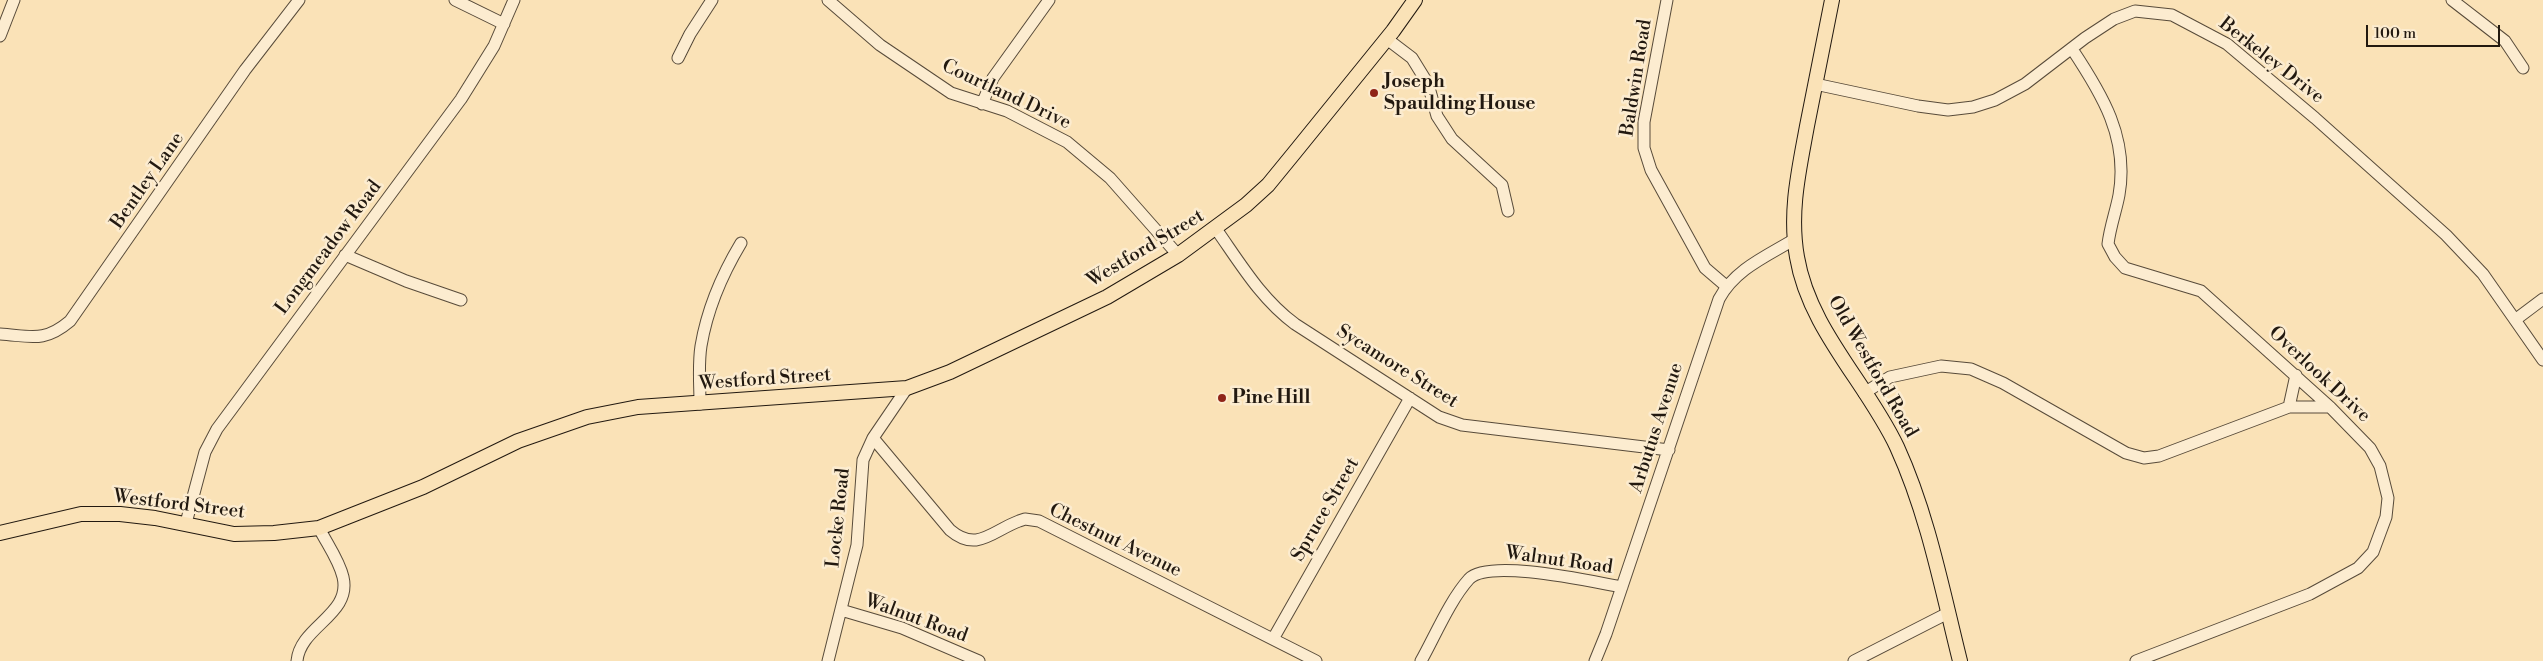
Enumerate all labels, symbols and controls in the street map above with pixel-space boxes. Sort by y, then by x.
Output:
street label: Berkeley Drive [2214,13,2328,109]
scale bar [2368,15,2502,47]
street label: Baldwin Road [1616,18,1658,138]
text: 100 m [2374,24,2416,43]
street label: Courtland Drive [938,55,1074,135]
place label: Joseph Spaulding House [1384,71,1535,115]
marker: Joseph Spaulding House [1368,87,1380,99]
street label: Bentley Lane [106,128,190,234]
street label: Longmeadow Road [271,176,387,320]
street label: Westford Street [1083,205,1209,293]
street label: Old Westford Road [1822,292,1922,442]
street label: Sycamore Street [1332,320,1462,414]
street label: Overlook Drive [2263,322,2375,428]
street label: Arbutus Avenue [1625,360,1689,496]
street label: Westford Street [698,364,832,396]
place label: Pine Hill [1232,387,1311,409]
marker: Pine Hill [1216,392,1228,404]
street label: Spruce Street [1287,454,1365,566]
street label: Locke Road [822,467,856,569]
street label: Westford Street [112,486,246,524]
street label: Chestnut Avenue [1045,499,1185,583]
street label: Walnut Road [1504,542,1614,580]
street label: Walnut Road [861,590,971,648]

